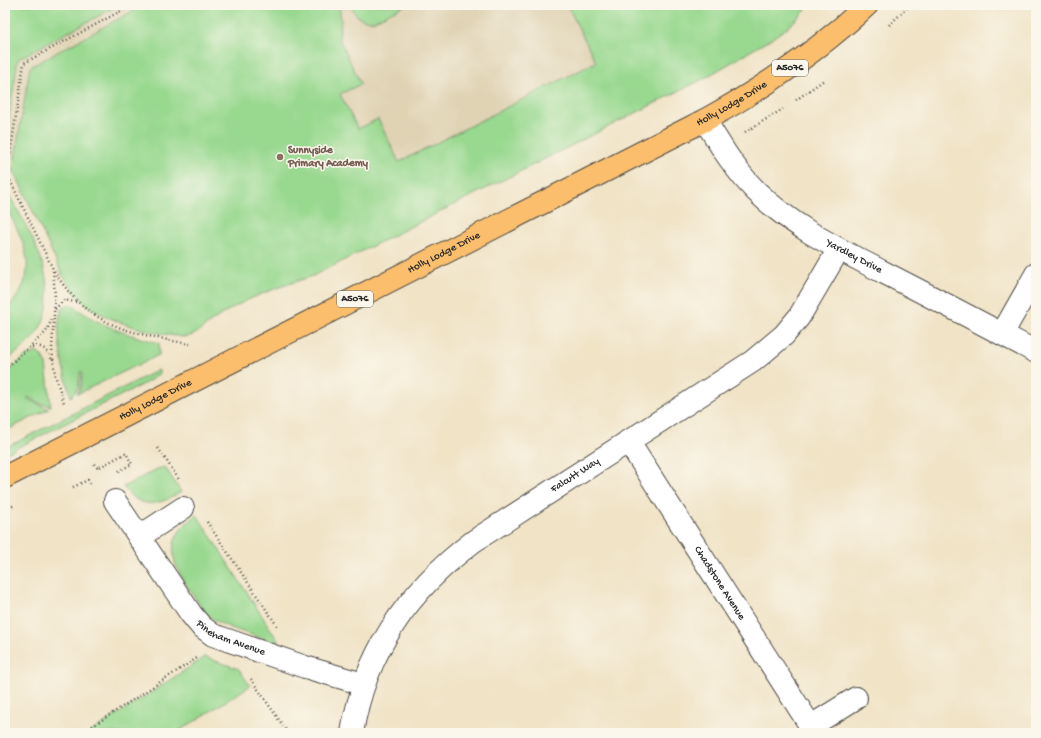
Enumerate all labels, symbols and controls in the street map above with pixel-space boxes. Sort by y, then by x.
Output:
road number: A5076 [772,60,808,76]
street label: Holly Lodge Drive [695,79,770,129]
place label: Sunnyside Primary Academy [287,145,368,170]
marker: Sunnyside Primary Academy [275,152,285,162]
street label: Holly Lodge Drive [406,229,483,276]
street label: Yardley Drive [823,236,884,277]
road number: A5076 [337,291,373,307]
street label: Holly Lodge Drive [117,377,194,424]
street label: Falcutt Way [548,455,602,496]
street label: Chadstone Avenue [691,544,747,623]
street label: Pineham Avenue [192,617,267,659]

